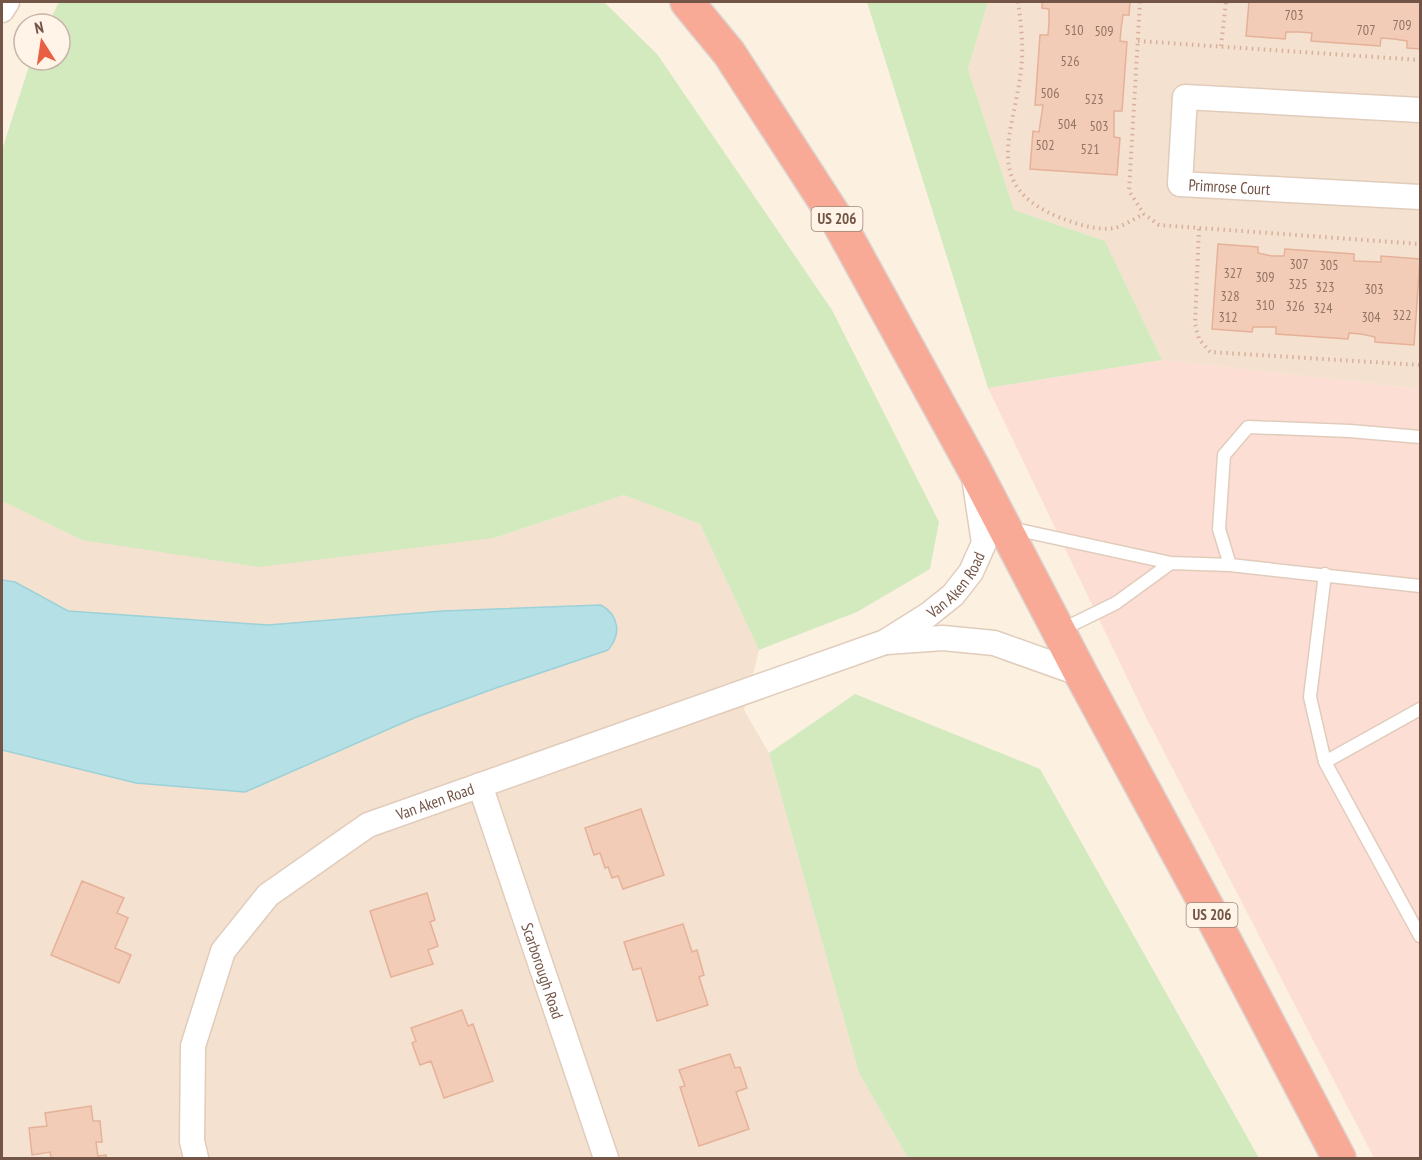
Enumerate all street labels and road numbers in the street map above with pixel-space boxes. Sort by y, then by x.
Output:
street label: Primrose Court [1188,174,1271,199]
road number: US 206 [812,207,862,231]
street label: Van Aken Road [922,549,989,623]
street label: Van Aken Road [392,778,477,825]
road number: US 206 [1186,903,1238,927]
street label: Scarborough Road [517,920,568,1021]

